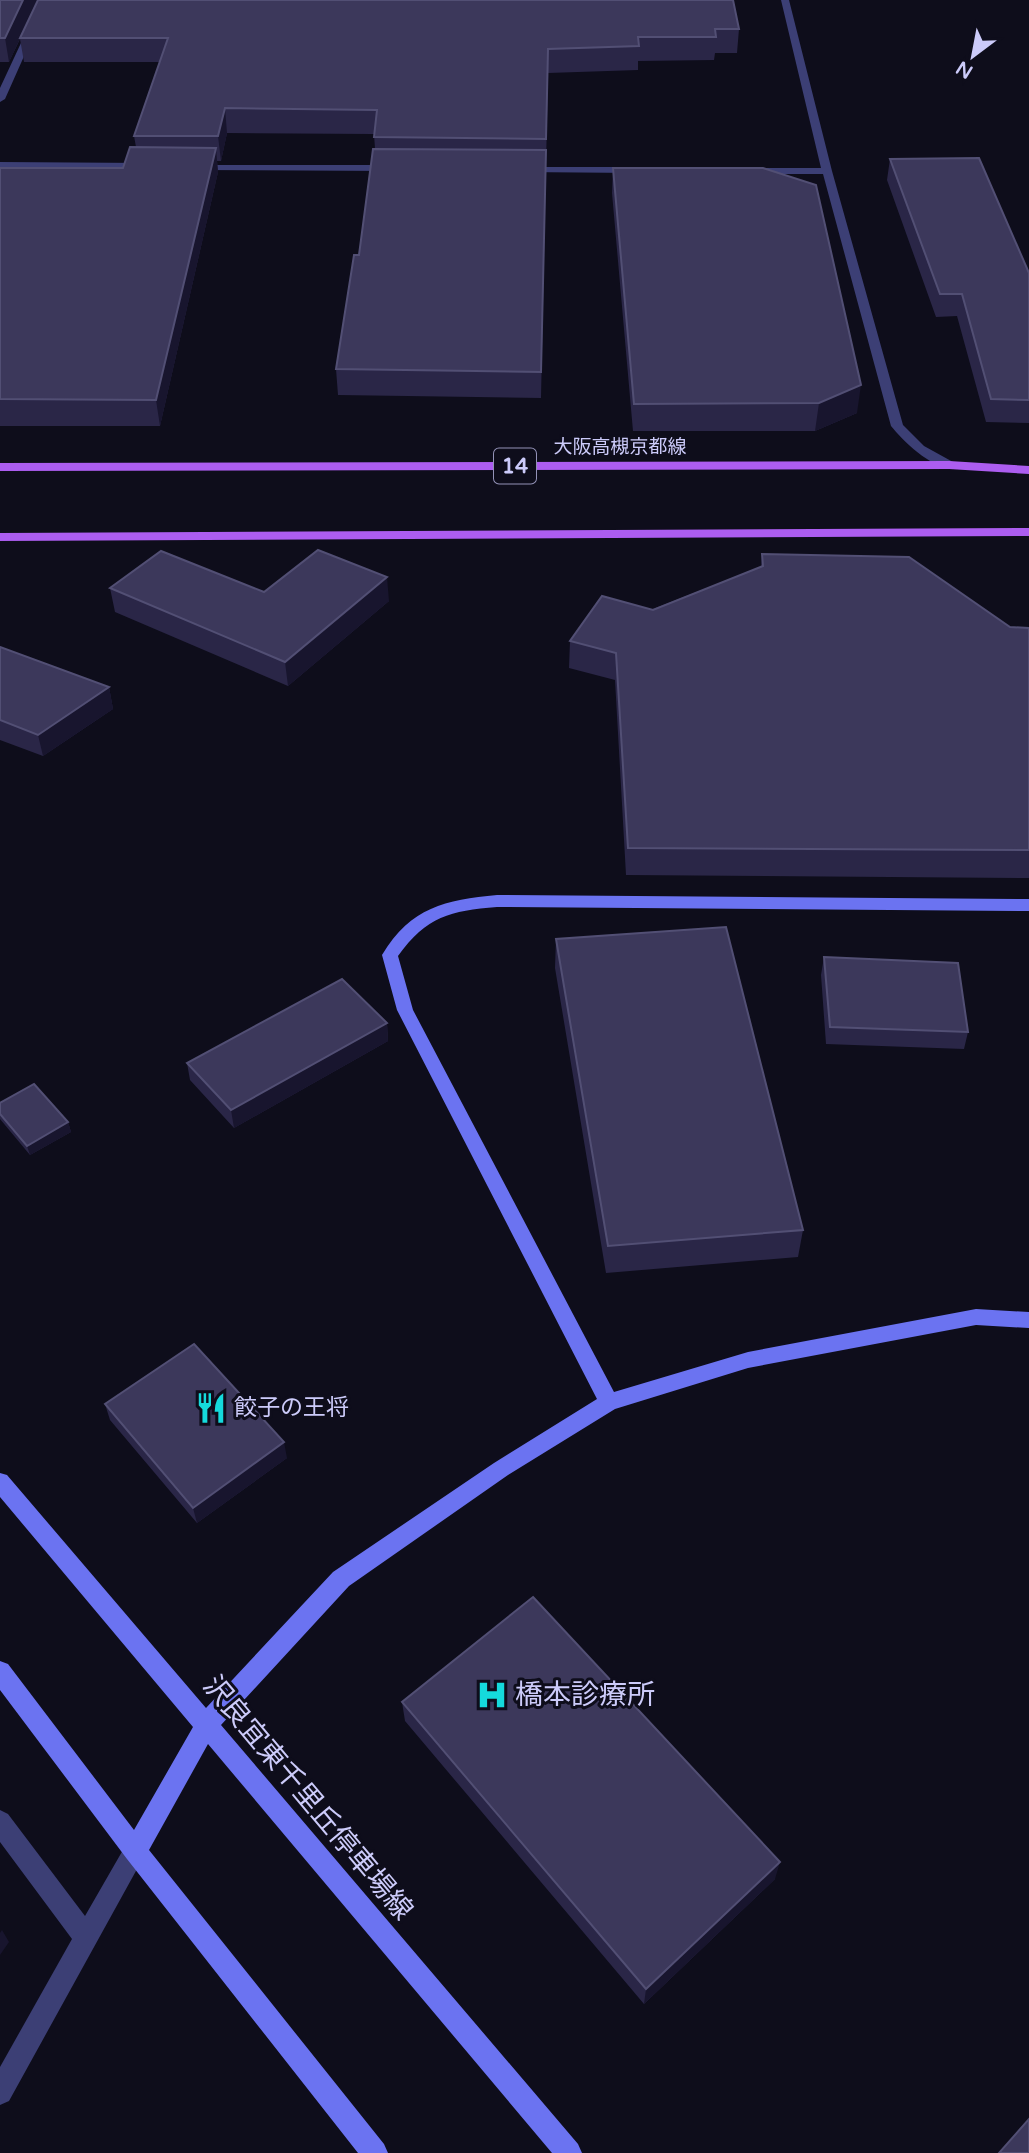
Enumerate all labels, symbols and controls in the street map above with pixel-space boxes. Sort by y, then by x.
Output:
north arrow [938,21,1008,91]
text: N [952,56,977,83]
street label: 大阪高槻京都線 [553,436,687,458]
road number: 14 [494,448,536,484]
restaurant icon: 餃子の王将 [194,1391,228,1425]
place label: 餃子の王将 [234,1394,349,1422]
street label: 沢良宜東千里丘停車場線 [196,1669,420,1927]
hospital icon: 橋本診療所 [475,1678,509,1712]
place label: 橋本診療所 [515,1678,655,1712]

